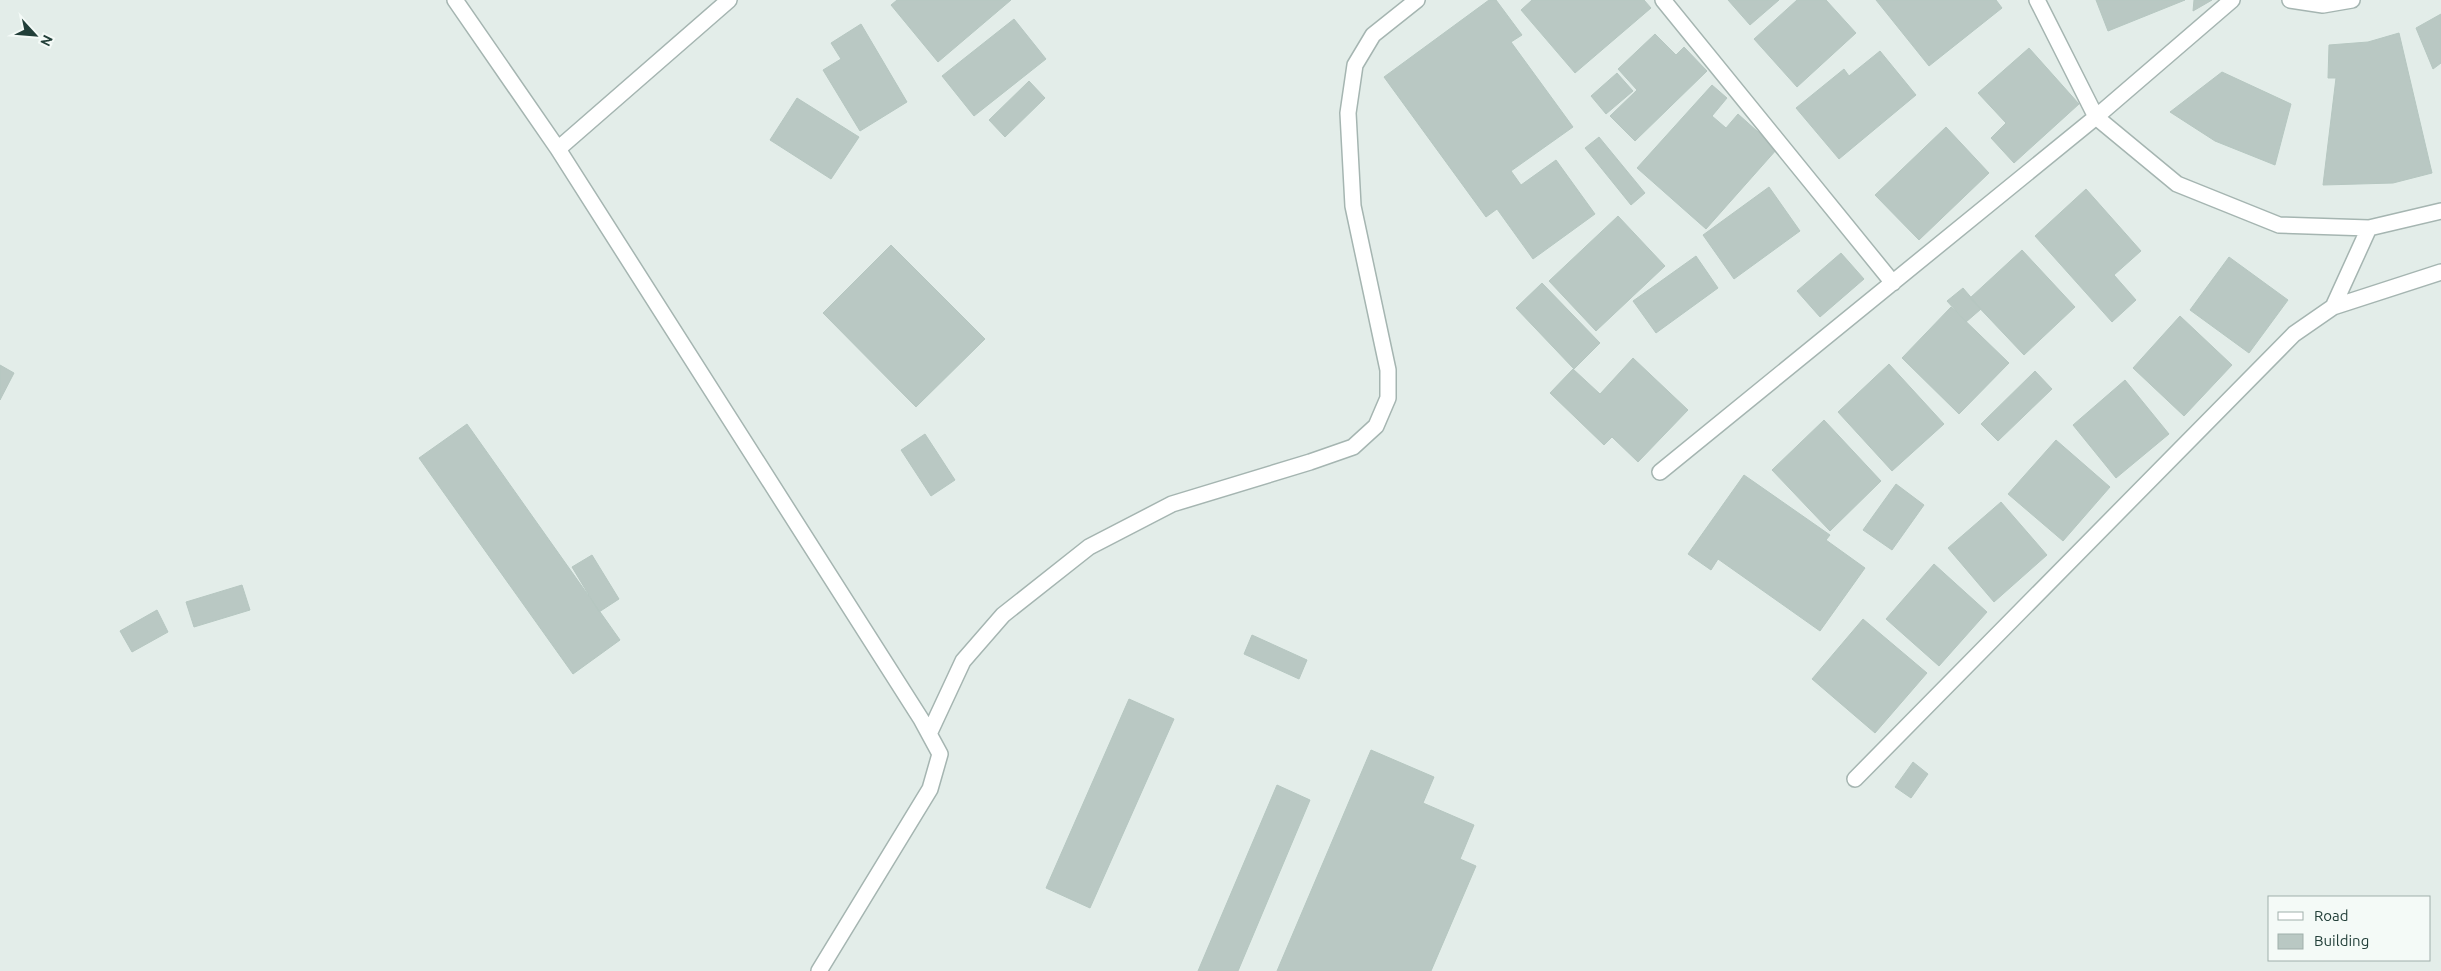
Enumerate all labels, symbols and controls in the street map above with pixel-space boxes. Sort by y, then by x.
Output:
north arrow [10,10,60,60]
text: N [37,32,56,49]
legend [2268,896,2431,961]
text: Road [2314,907,2349,924]
text: Building [2314,932,2369,949]

